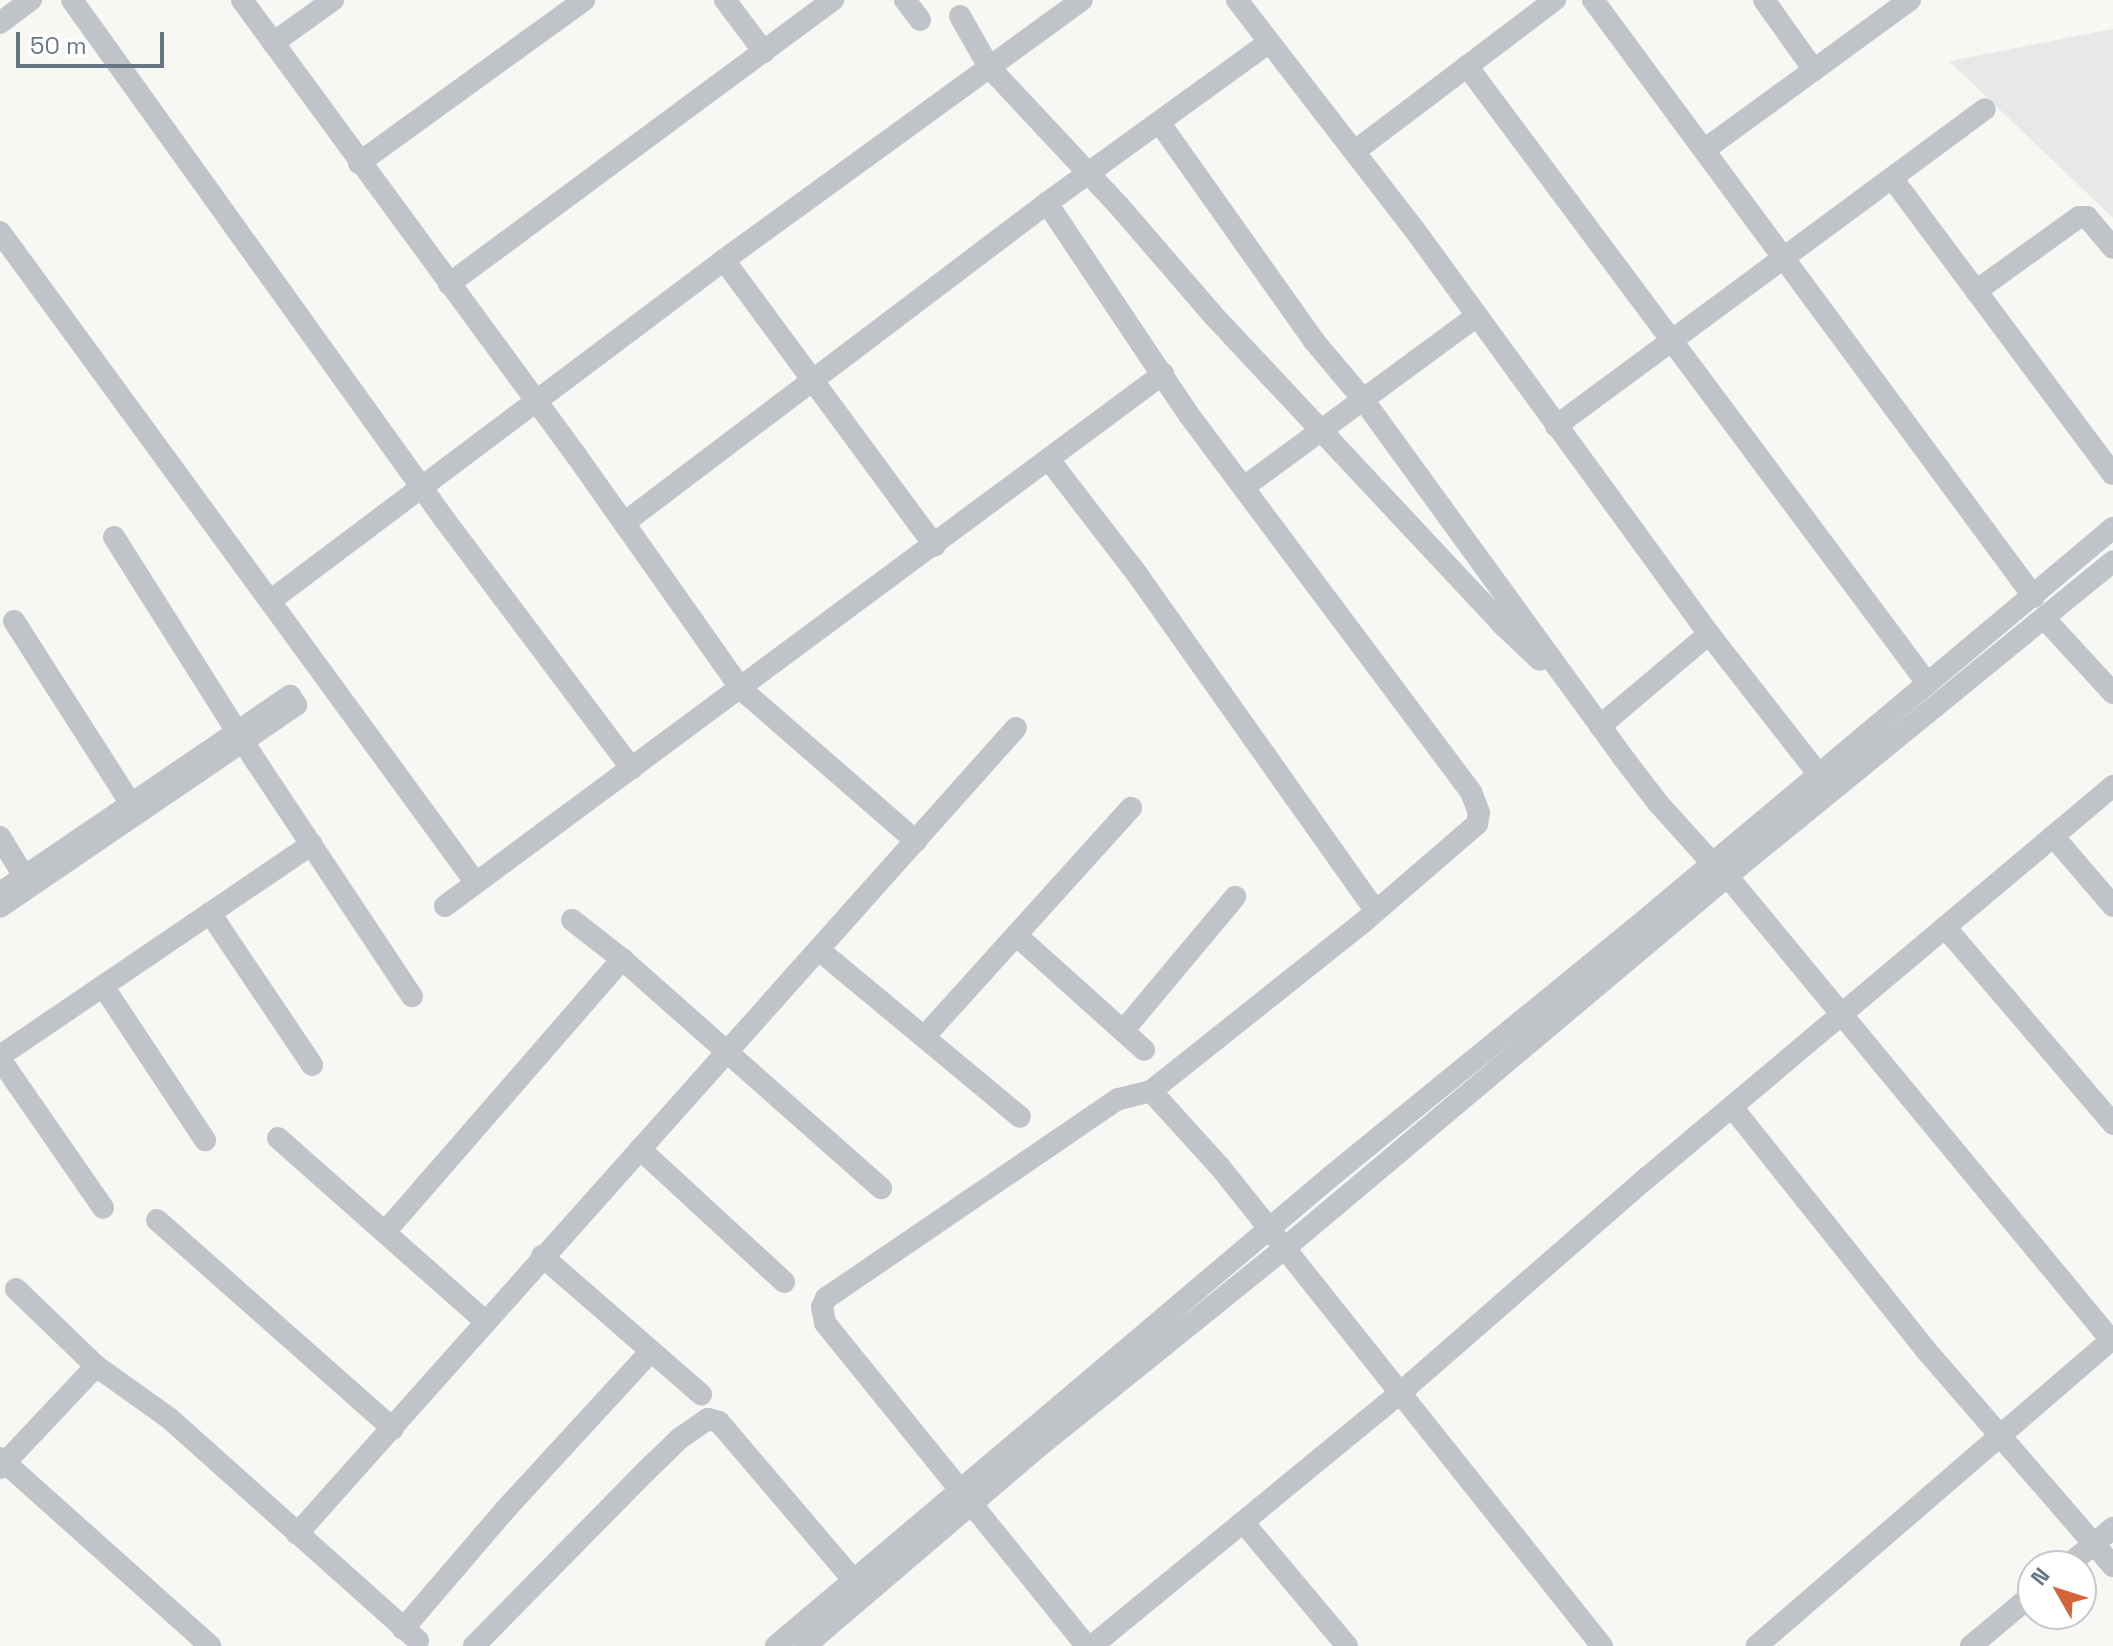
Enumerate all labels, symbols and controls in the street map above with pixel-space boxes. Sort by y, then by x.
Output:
scale bar [20,16,168,66]
text: 50 m [30,30,87,61]
north arrow [2017,1550,2097,1630]
text: N [2024,1562,2055,1591]

